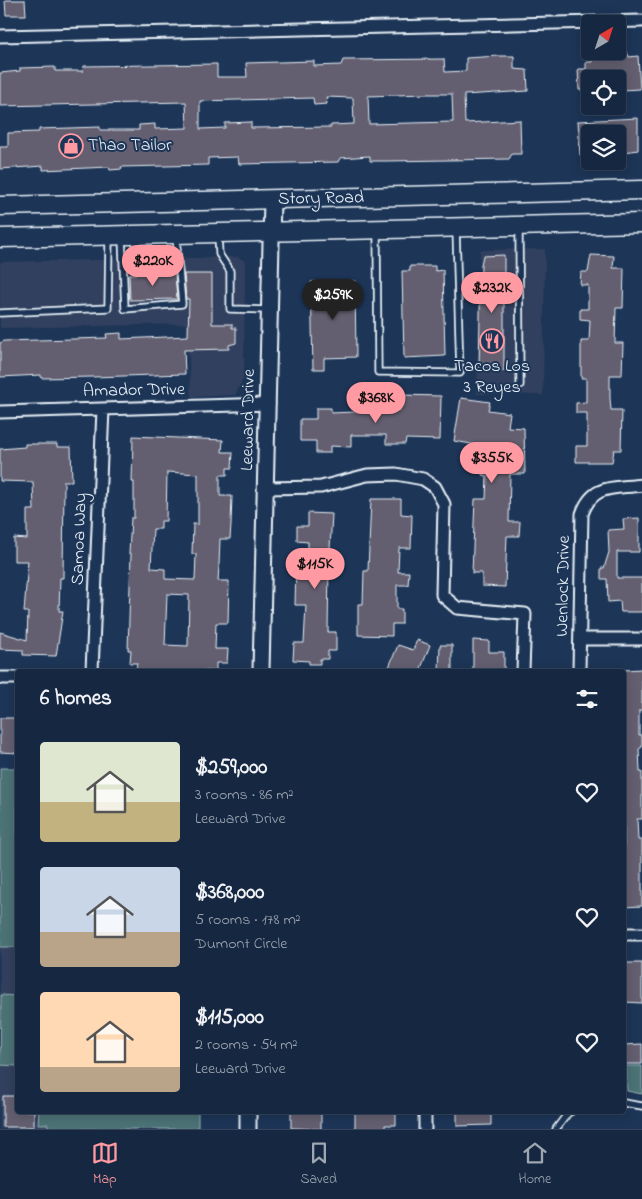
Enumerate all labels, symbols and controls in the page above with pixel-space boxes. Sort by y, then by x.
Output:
north arrow [581,15,626,60]
map controls [581,15,626,170]
button: locate [581,70,626,115]
button: layers [581,125,626,170]
shop icon: Thao Tailor [58,133,84,159]
place label: Thao Tailor [88,133,172,159]
street label: Story Road [278,185,364,213]
pin: $220K [118,244,188,287]
text: $220K [133,249,173,273]
pin: $232K [457,272,527,314]
text: $232K [472,276,512,300]
pin: $259K [298,278,368,321]
text: $259K [313,283,353,307]
restaurant icon: Tacos Los 3 Reyes [479,328,505,354]
place label: Tacos Los 3 Reyes [454,354,530,401]
street label: Leeward Drive [235,368,263,471]
street label: Amador Drive [83,377,186,405]
pin: $368K [341,382,411,424]
text: $368K [357,386,395,410]
pin: $355K [457,442,527,484]
text: $355K [471,446,513,470]
street label: Samoa Way [65,492,95,586]
street label: Wenlock Drive [550,534,578,637]
pin: $115K [280,548,350,590]
text: $115K [297,552,333,576]
text: 6 homes [40,684,112,714]
icon: filters [573,685,601,713]
text: $259,000 [195,753,267,783]
icon: home [80,762,140,822]
icon: heart [573,778,601,806]
text: 3 rooms · 86 m² [195,783,293,807]
text: Leeward Drive [195,807,286,831]
text: $368,000 [195,878,264,908]
icon: home [80,887,140,947]
icon: heart [573,903,601,931]
text: 5 rooms · 178 m² [195,908,301,932]
text: Dumont Circle [195,932,287,956]
text: $115,000 [195,1003,264,1033]
icon: home [80,1012,140,1072]
icon: heart [573,1028,601,1056]
text: 2 rooms · 54 m² [195,1033,297,1057]
text: Leeward Drive [195,1057,286,1081]
tab: Map [91,1139,119,1190]
tab: Saved [300,1139,337,1190]
tab: Home [519,1139,551,1190]

